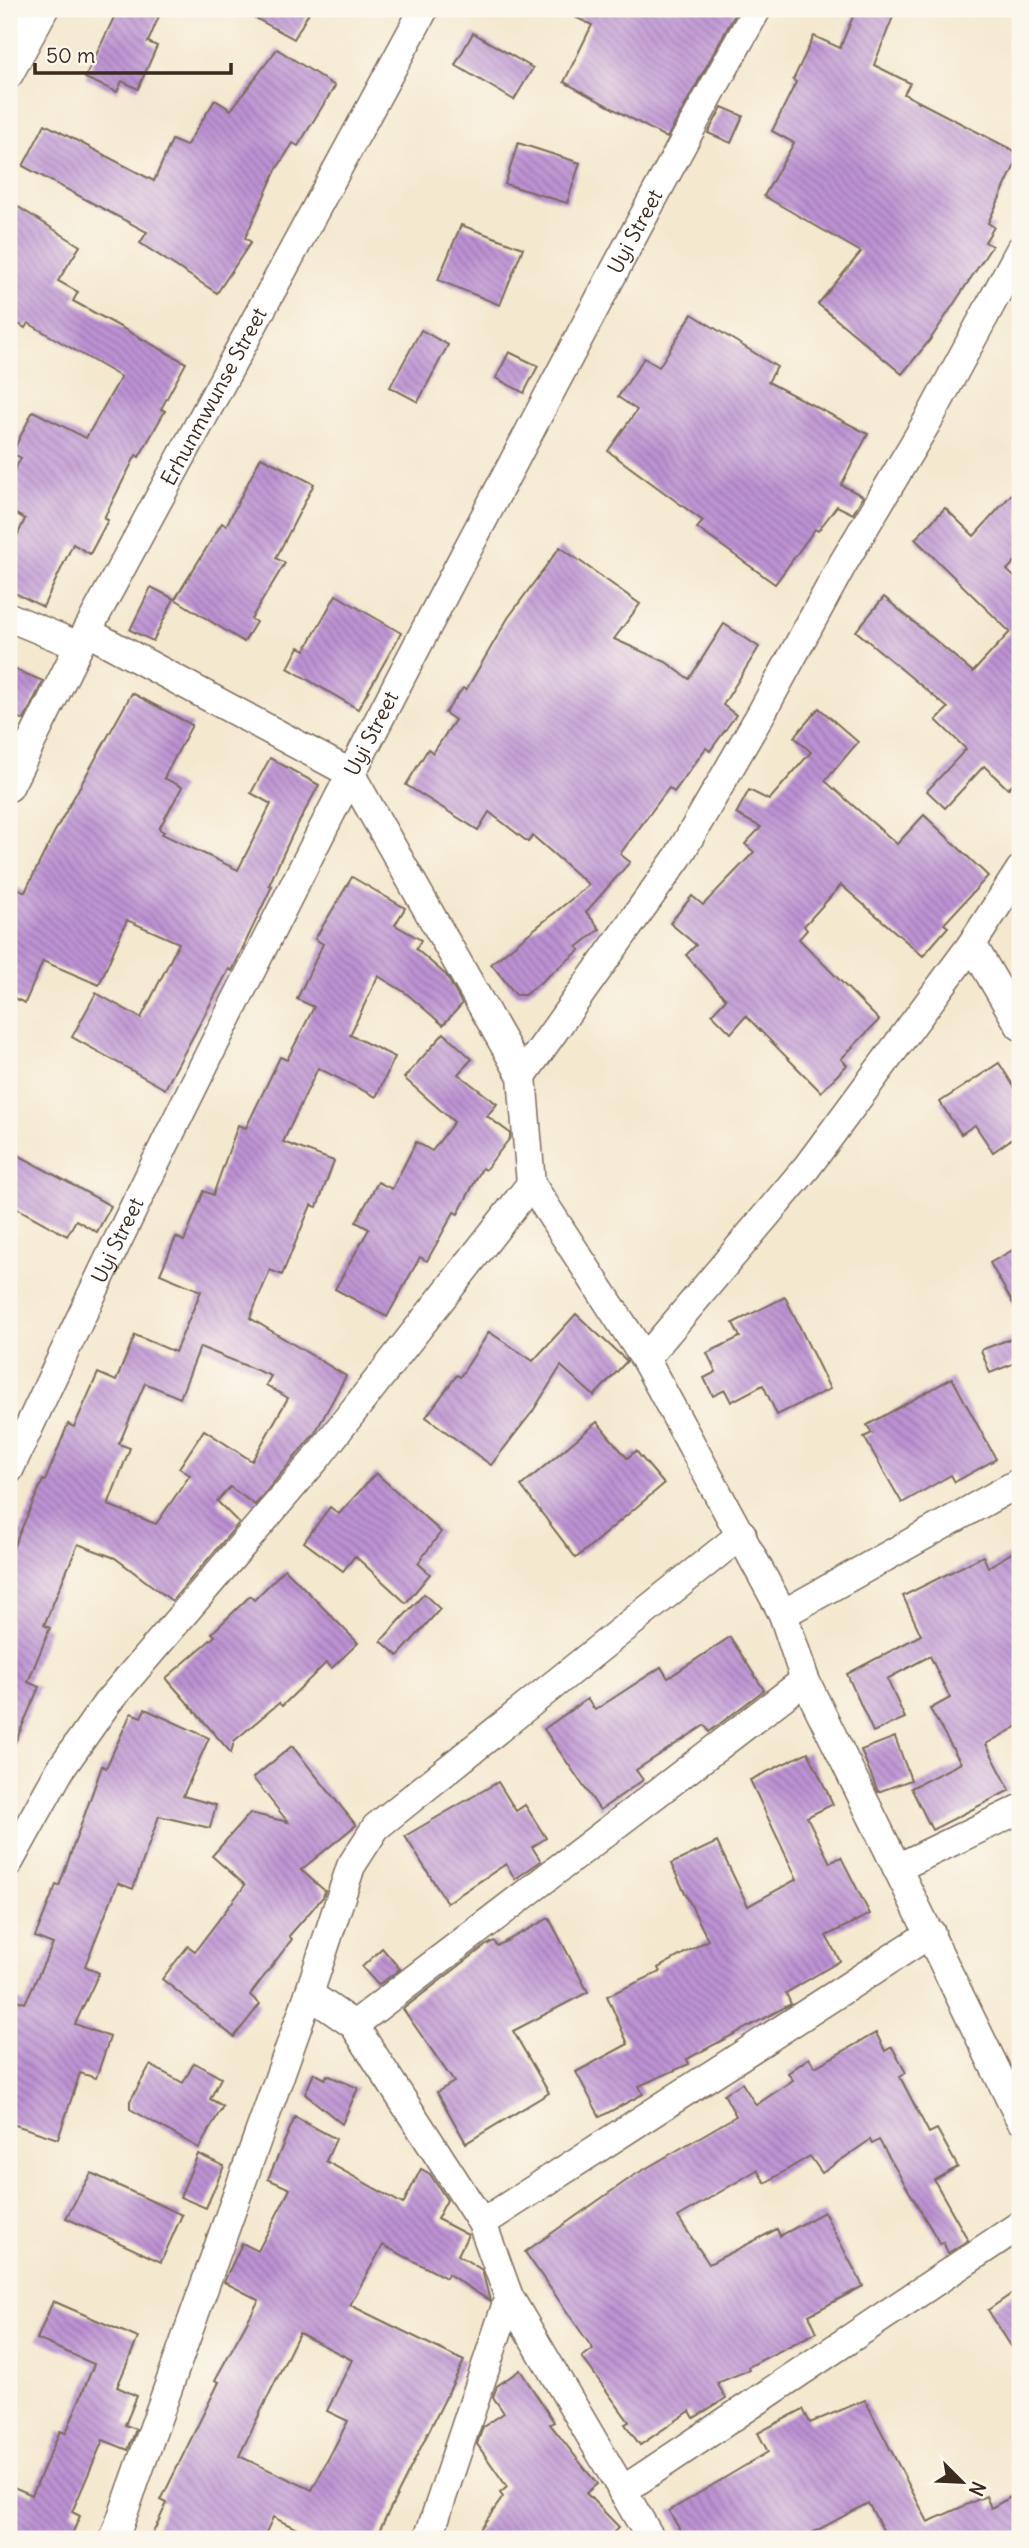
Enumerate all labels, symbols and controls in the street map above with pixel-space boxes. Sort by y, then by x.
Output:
scale bar [35,32,231,76]
text: 50 m [46,42,95,69]
street label: Uyi Street [601,184,669,278]
street label: Erhunmwunse Street [154,303,273,490]
street label: Uyi Street [338,686,404,780]
street label: Uyi Street [85,1193,149,1287]
north arrow [928,2446,998,2516]
text: N [964,2478,991,2500]

